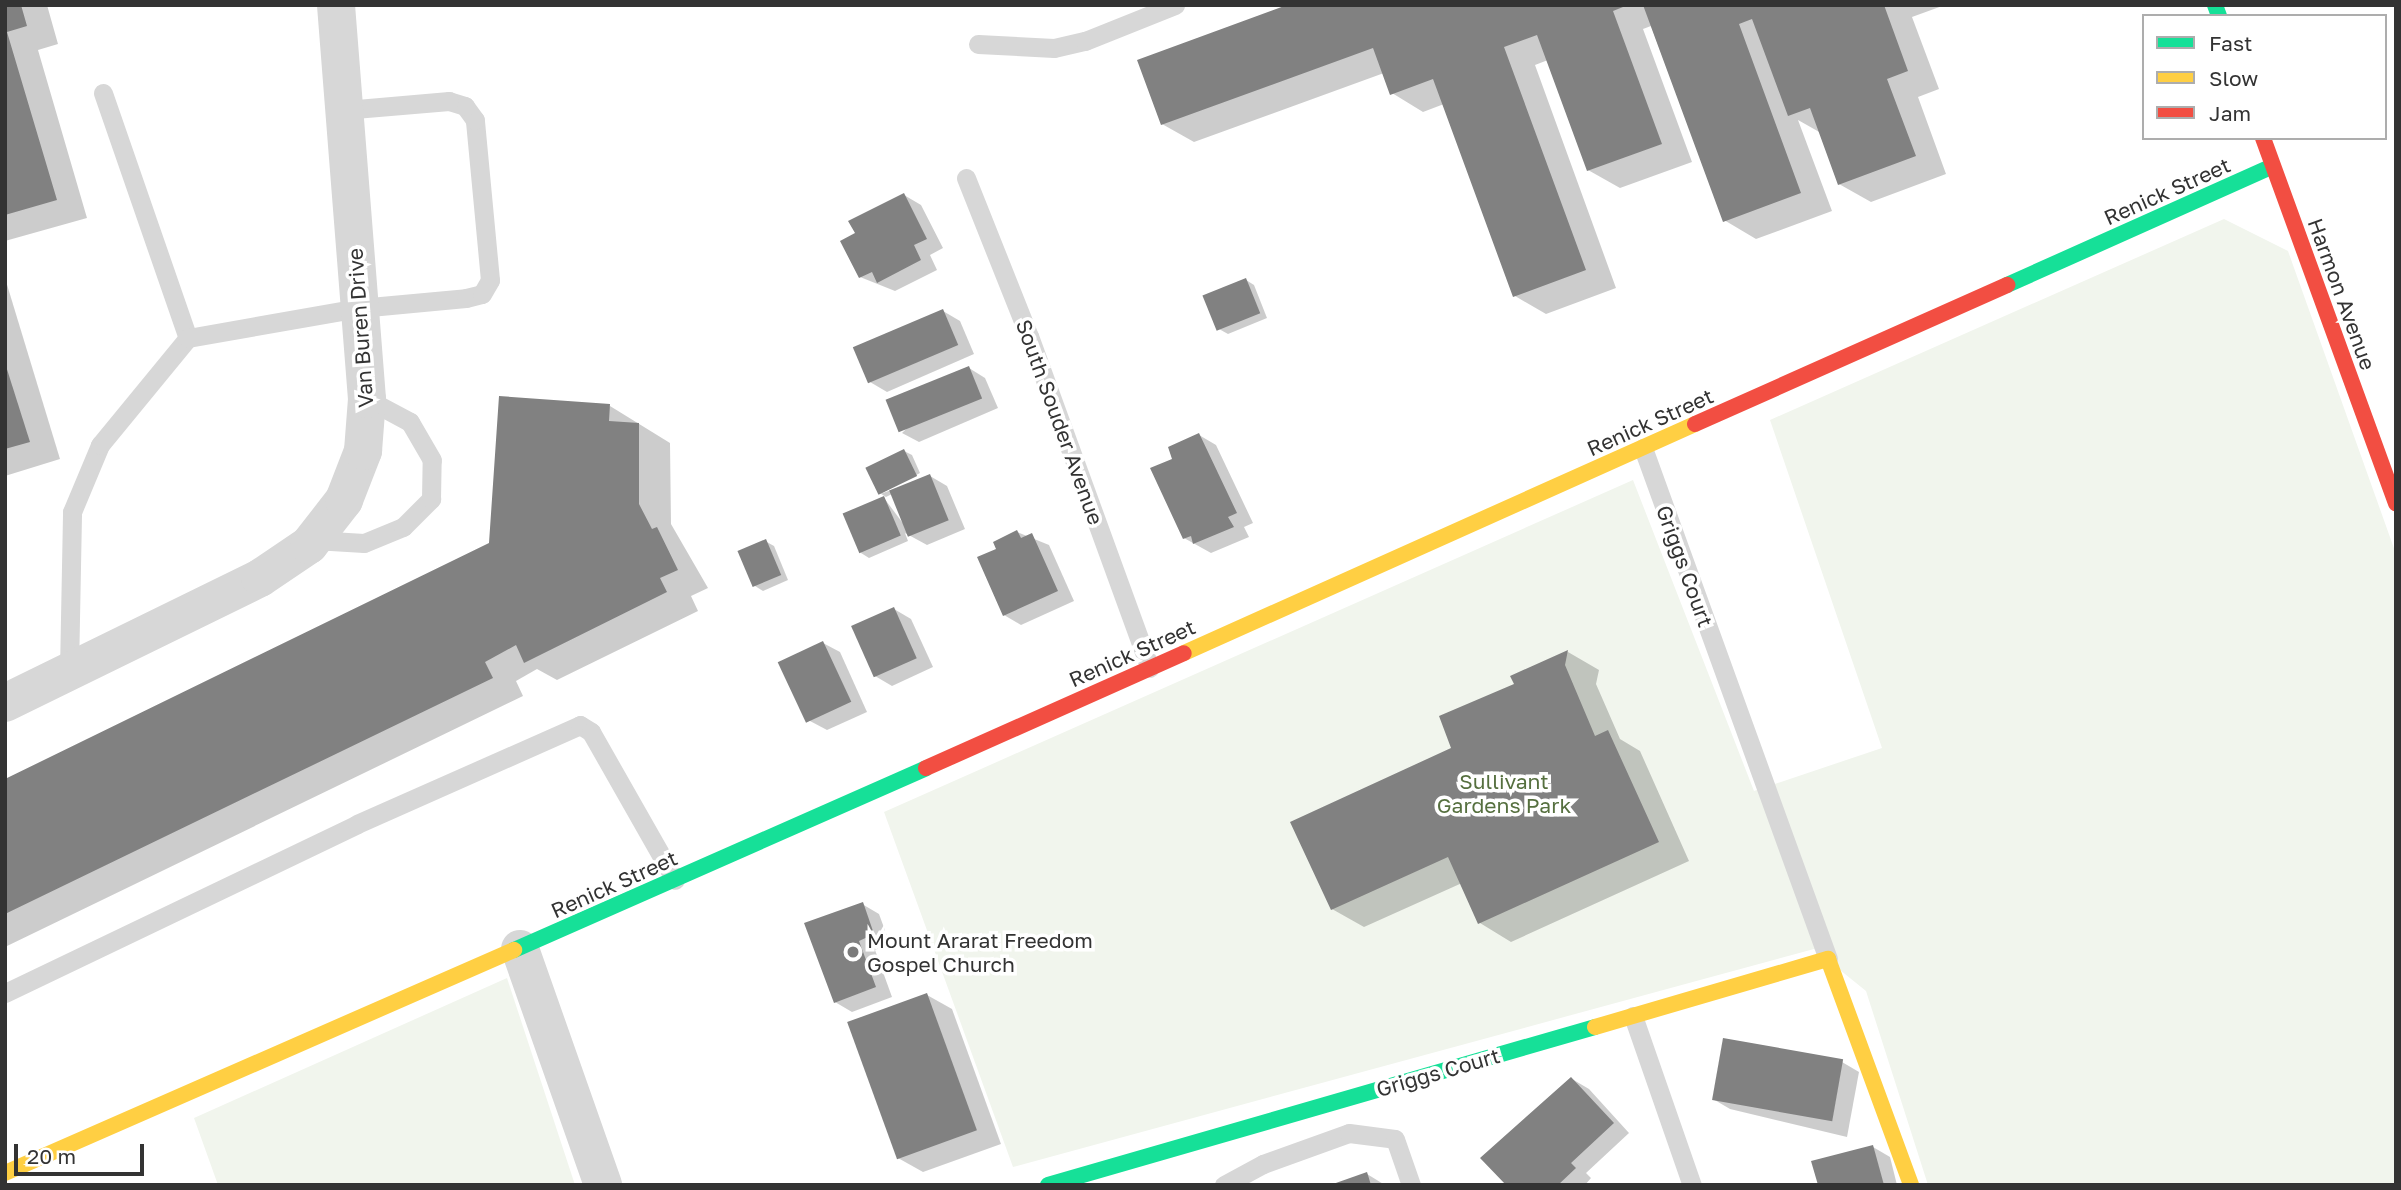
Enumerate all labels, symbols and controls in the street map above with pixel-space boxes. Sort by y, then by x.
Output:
legend [2142,14,2387,140]
text: Fast [2209,30,2252,56]
text: Slow [2209,65,2258,91]
text: Jam [2209,100,2251,126]
street label: Renick Street [2100,152,2234,230]
street label: Harmon Avenue [2303,215,2381,373]
street label: Van Buren Drive [342,247,378,409]
street label: South Souder Avenue [1011,316,1109,528]
street label: Renick Street [1583,383,1717,461]
street label: Griggs Court [1651,502,1719,630]
street label: Renick Street [1065,614,1199,692]
park label: Sullivant Gardens Park [1437,768,1571,818]
street label: Renick Street [547,845,681,923]
place label: Mount Ararat Freedom Gospel Church [867,927,1093,977]
marker: Mount Ararat Freedom Gospel Church [845,944,861,960]
street label: Griggs Court [1373,1042,1503,1102]
scale bar [18,1130,147,1174]
text: 20 m [27,1143,76,1169]

